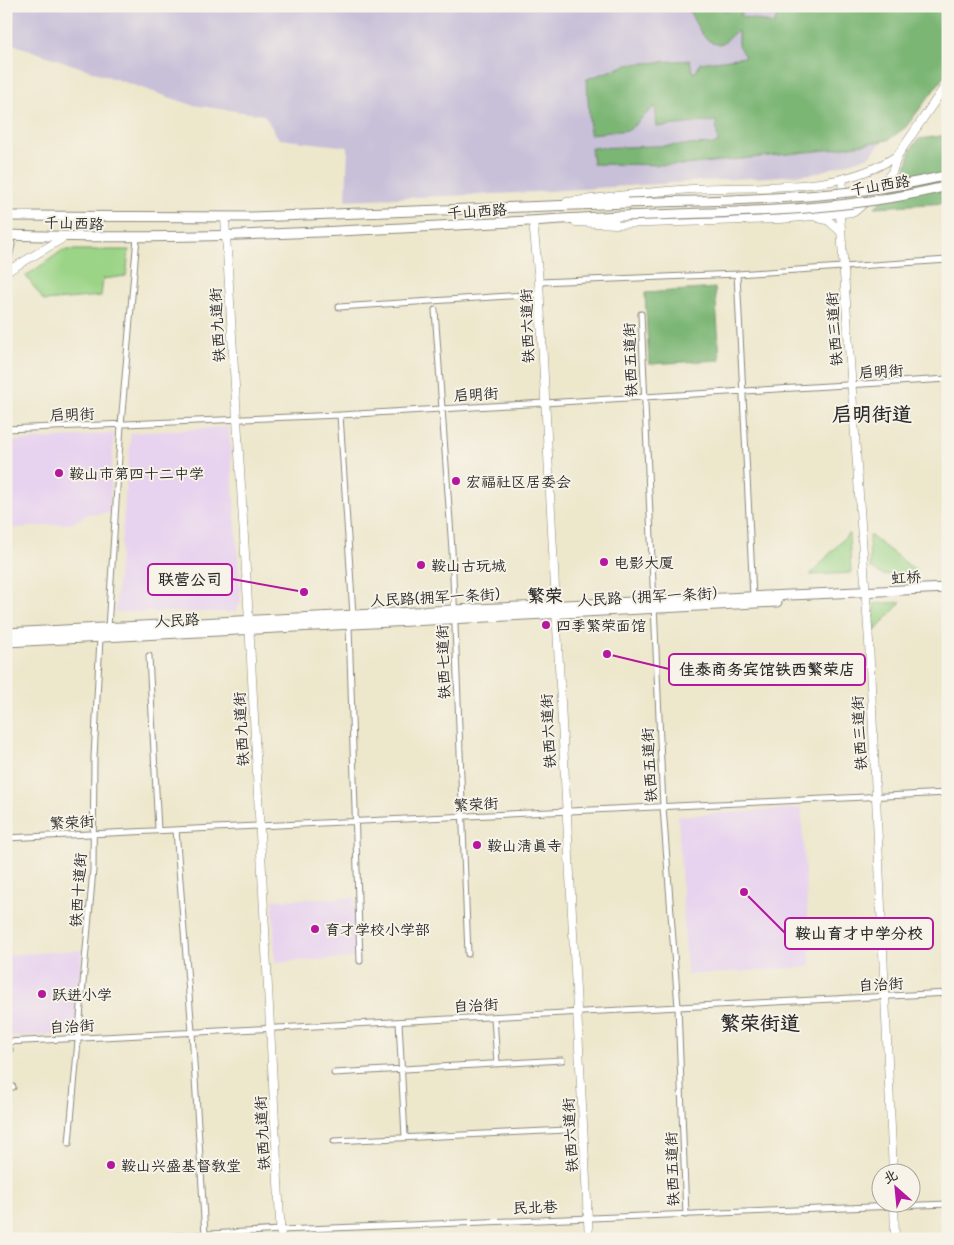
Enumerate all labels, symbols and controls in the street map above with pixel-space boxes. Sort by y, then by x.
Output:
street label: 千山西路 [849,170,911,200]
street label: 千山西路 [446,198,508,224]
street label: 千山西路 [44,211,104,235]
street label: 铁西九道街 [205,287,229,363]
street label: 铁西六道街 [515,288,539,364]
street label: 铁西三道街 [821,291,847,367]
street label: 铁西五道街 [618,322,642,398]
street label: 启明街 [858,359,904,383]
street label: 启明街 [453,382,499,406]
district label: 启明街道 [832,400,912,427]
street label: 启明街 [49,403,95,425]
place label: 鞍山市第四十二中学 [69,463,204,484]
marker: 鞍山市第四十二中学 [53,467,65,479]
place label: 宏福社区居委会 [466,471,571,492]
marker: 宏福社区居委会 [450,475,462,487]
place label: 电影大厦 [614,552,674,573]
place label: 鞍山古玩城 [431,555,506,576]
marker: 电影大厦 [598,556,610,568]
marker: 鞍山古玩城 [415,559,427,571]
callout: 联营公司 [148,564,232,595]
street label: 虹桥 [890,566,922,588]
text: 联营公司 [158,568,222,590]
street label: 人民路（拥军一条街） [577,582,727,610]
street label: 人民路(拥军一条街) [369,583,501,611]
district label: 繁荣 [527,583,563,608]
street label: 人民路 [154,608,200,632]
place label: 四季繁荣面馆 [556,615,646,636]
marker: 四季繁荣面馆 [540,619,552,631]
street label: 铁西七道街 [431,624,455,700]
callout: 佳泰商务宾馆铁西繁荣店 [669,654,865,685]
text: 佳泰商务宾馆铁西繁荣店 [679,658,855,680]
street label: 铁西九道街 [229,691,253,767]
street label: 铁西六道街 [536,693,560,769]
street label: 铁西三道街 [847,695,871,771]
street label: 铁西五道街 [637,727,661,803]
street label: 繁荣街 [453,792,499,816]
street label: 繁荣街 [49,810,95,834]
place label: 鞍山清真寺 [487,835,562,856]
marker: 鞍山清真寺 [471,839,483,851]
street label: 铁西十道街 [65,852,91,928]
callout: 鞍山育才中学分校 [785,918,933,949]
place label: 育才学校小学部 [325,919,430,940]
text: 鞍山育才中学分校 [795,922,923,944]
marker: 育才学校小学部 [309,923,321,935]
street label: 自治街 [858,972,904,996]
place label: 跃进小学 [52,984,112,1005]
marker: 跃进小学 [36,988,48,1000]
street label: 自治街 [453,993,499,1017]
district label: 繁荣街道 [720,1009,800,1036]
street label: 自治街 [49,1014,95,1038]
street label: 铁西九道街 [250,1095,274,1171]
street label: 铁西六道街 [558,1097,582,1173]
street label: 铁西五道街 [660,1131,684,1207]
place label: 鞍山兴盛基督教堂 [121,1155,241,1176]
marker: 鞍山兴盛基督教堂 [105,1159,117,1171]
north arrow [872,1162,922,1212]
text: 北 [879,1164,900,1188]
street label: 民北巷 [512,1196,558,1218]

